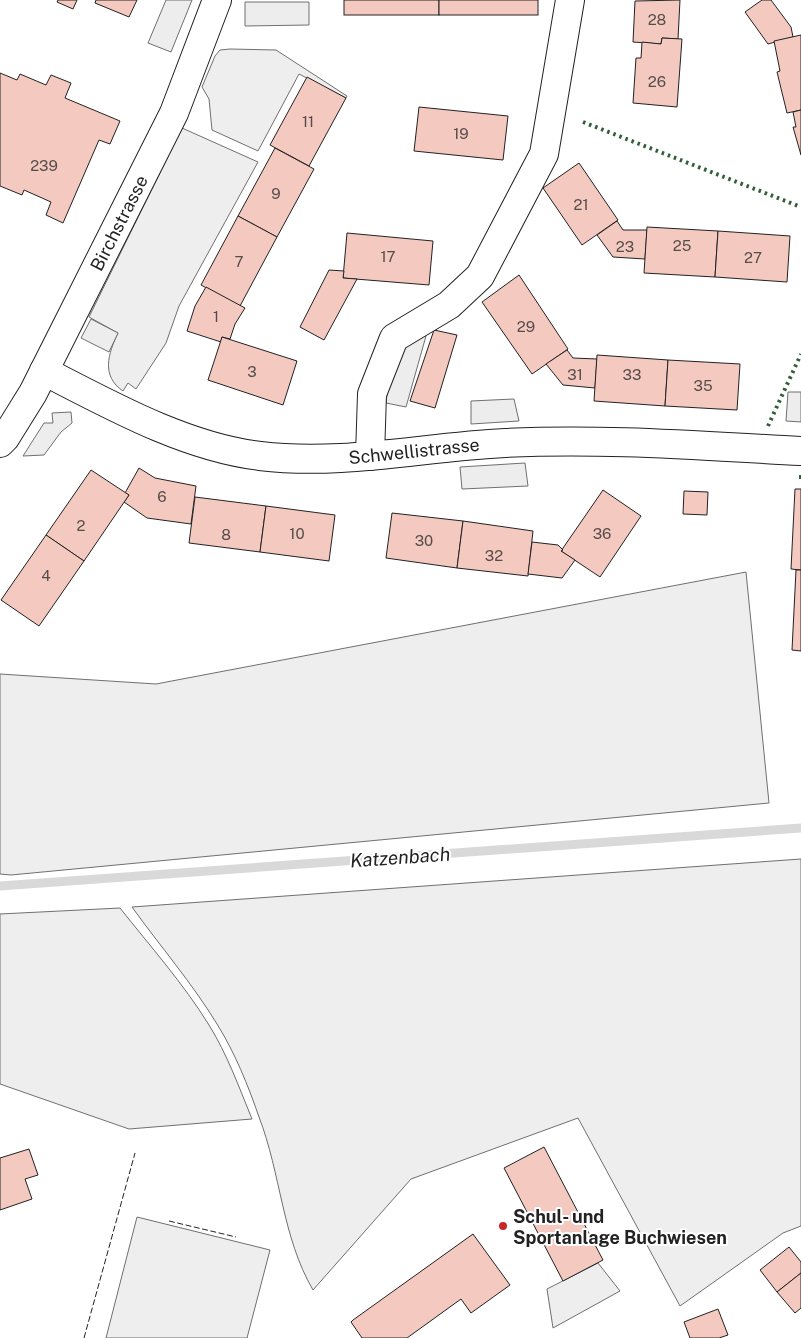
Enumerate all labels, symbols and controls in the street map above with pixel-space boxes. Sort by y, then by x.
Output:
house number: 28 [648,11,666,28]
house number: 26 [648,73,666,90]
house number: 11 [302,113,314,130]
house number: 19 [453,125,469,142]
house number: 239 [30,157,58,174]
street label: Birchstrasse [86,172,152,274]
house number: 9 [271,185,281,202]
house number: 21 [573,196,589,213]
house number: 25 [673,237,691,254]
house number: 23 [616,238,634,255]
house number: 17 [380,248,396,265]
house number: 27 [744,249,762,266]
house number: 7 [234,253,244,270]
house number: 1 [213,308,219,325]
house number: 29 [517,318,535,335]
house number: 3 [247,363,257,380]
house number: 31 [567,366,583,383]
house number: 33 [623,366,641,383]
house number: 35 [693,377,713,394]
street label: Schwellistrasse [347,434,481,468]
house number: 6 [157,488,167,505]
house number: 2 [77,517,86,534]
house number: 10 [289,525,305,542]
house number: 36 [593,525,611,542]
house number: 8 [221,526,231,543]
house number: 30 [415,532,433,549]
house number: 32 [485,547,503,564]
house number: 4 [41,567,51,584]
water label: Katzenbach [349,843,451,871]
place label: Schul- und Sportanlage Buchwiesen [513,1206,727,1248]
marker: Schul- und Sportanlage Buchwiesen [497,1220,509,1232]

